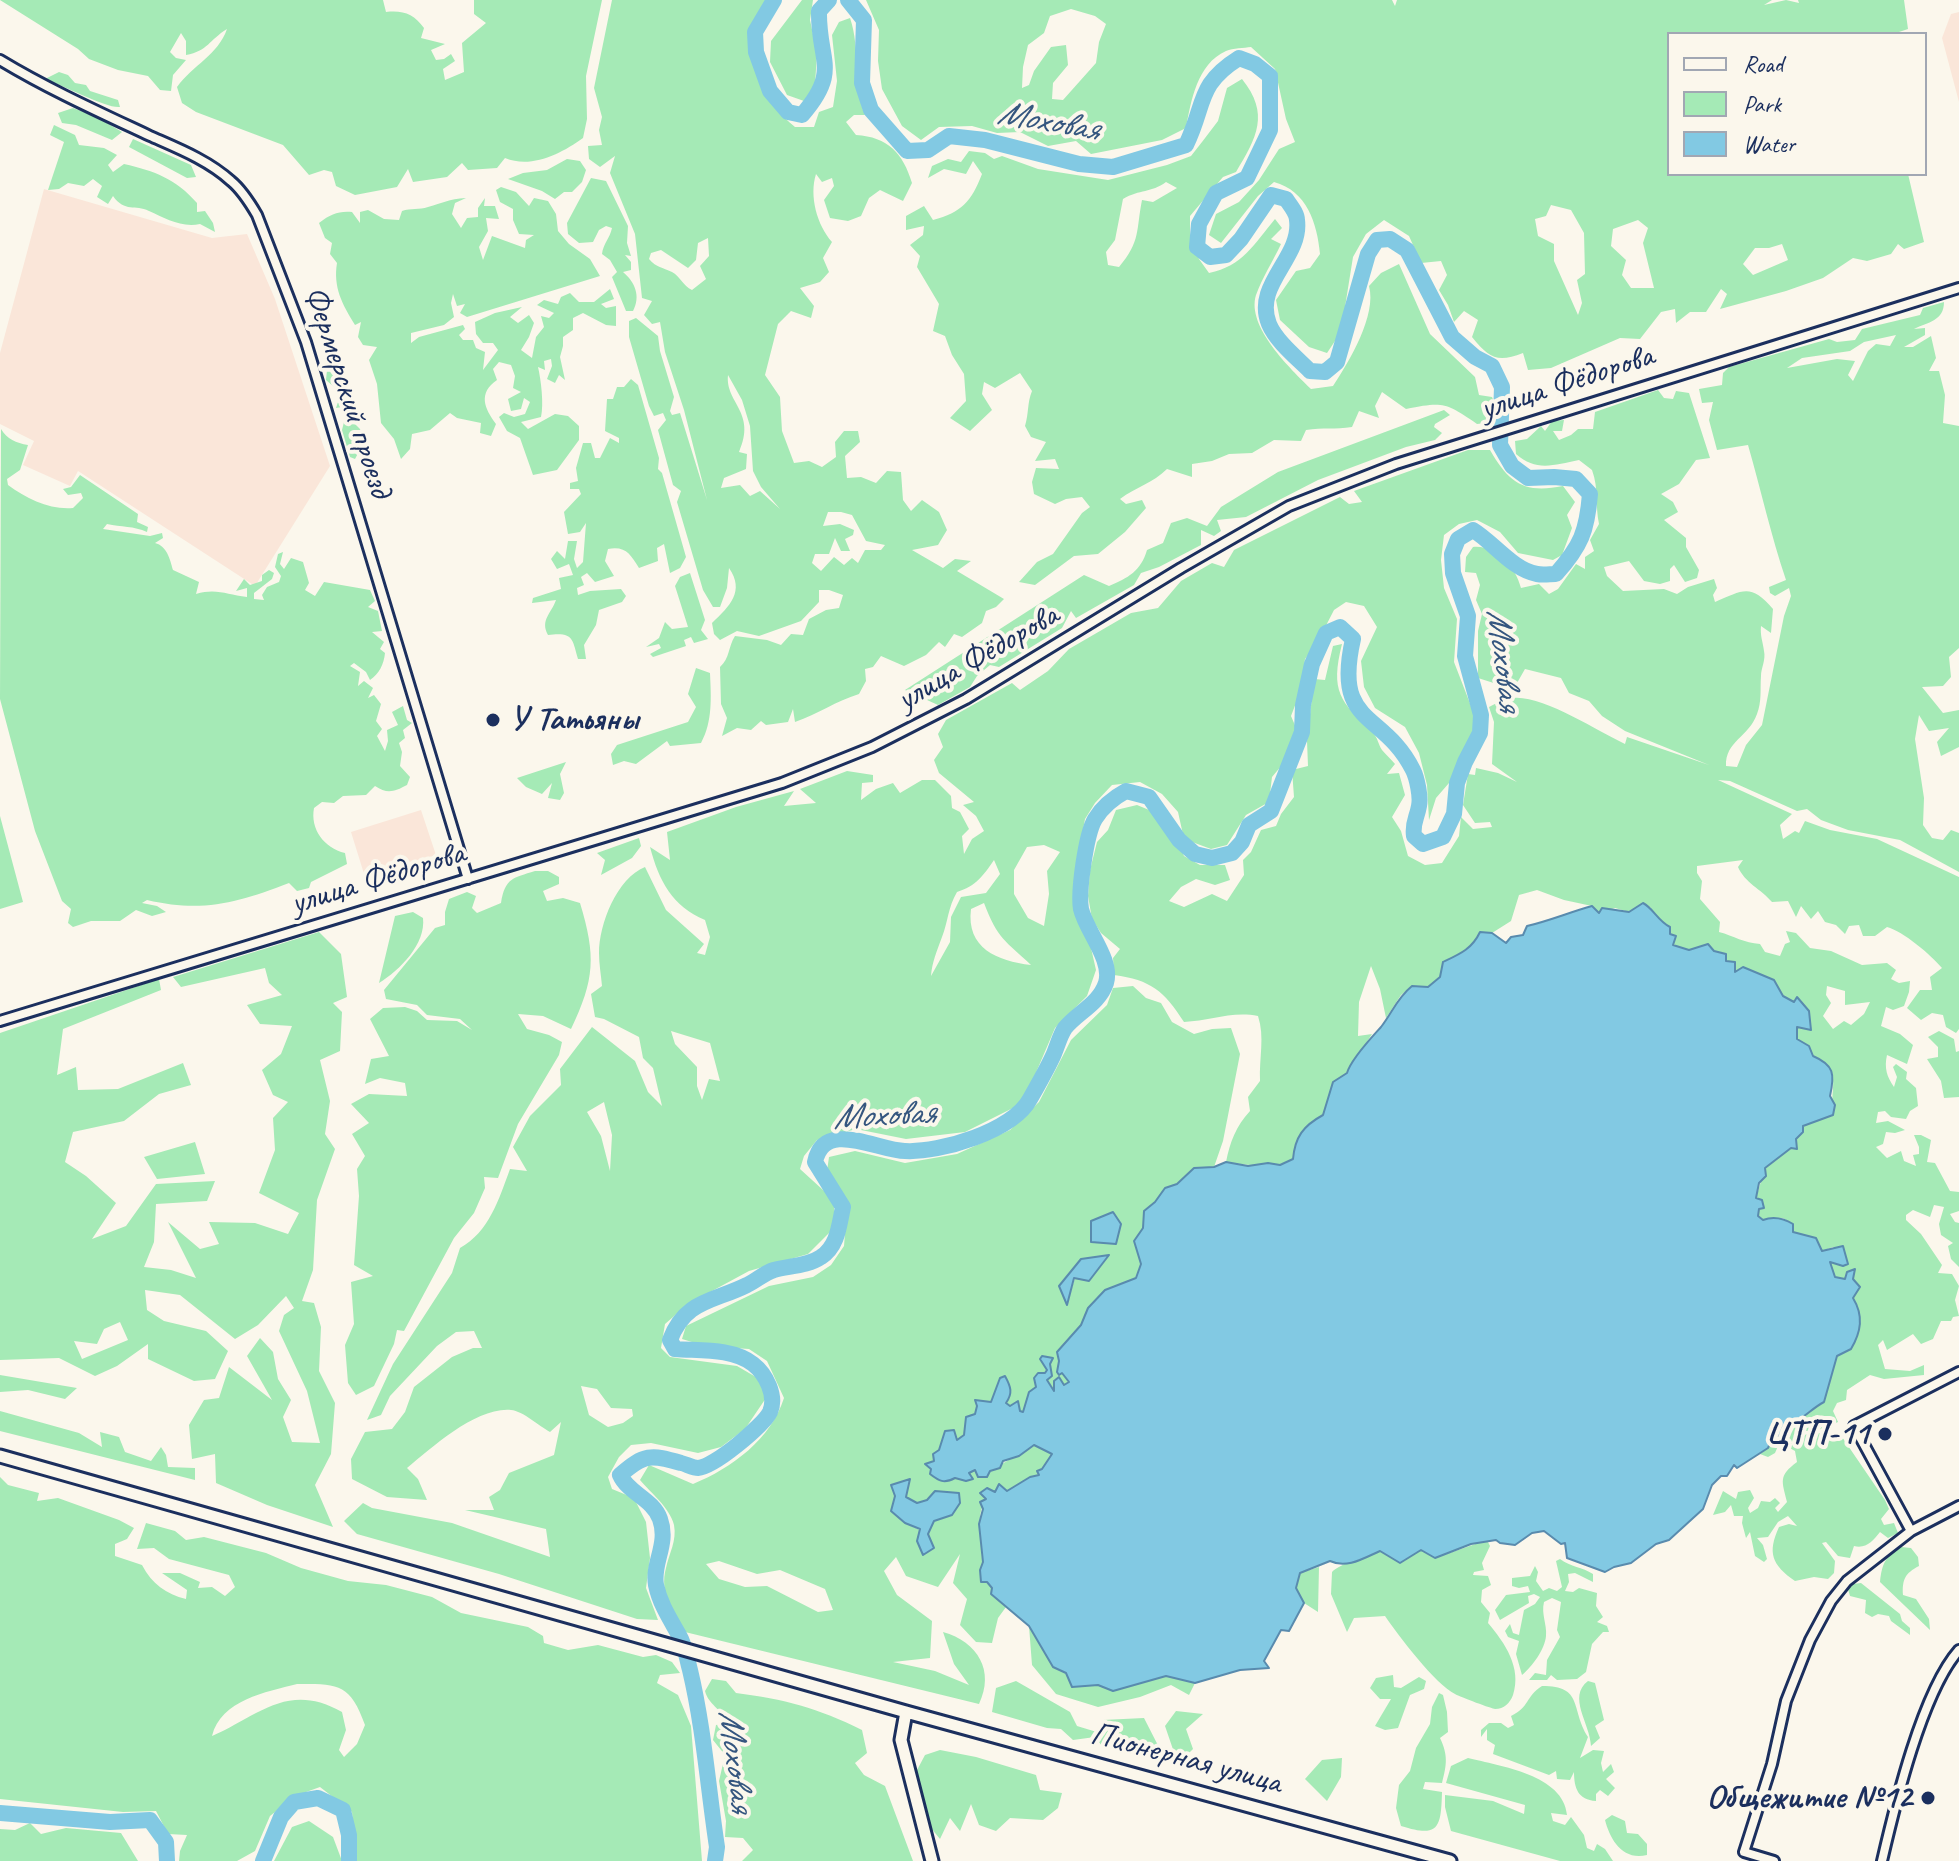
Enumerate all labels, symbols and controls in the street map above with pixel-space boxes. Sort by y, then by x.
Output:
legend [1667,32,1927,176]
text: Road [1743,49,1783,79]
text: Park [1743,89,1781,119]
water label: Моховая [994,92,1102,152]
text: Water [1743,129,1795,159]
street label: Фермерский проезд [294,281,400,503]
street label: улица Фёдорова [1475,336,1659,430]
street label: улица Фёдорова [890,595,1066,721]
water label: Моховая [1475,607,1531,713]
place label: У Татьяны [509,700,639,740]
marker: У Татьяны [484,711,502,729]
street label: улица Фёдорова [286,833,470,925]
water label: Моховая [832,1092,936,1140]
place label: ЦТП-11 [1765,1414,1869,1454]
marker: ЦТП-11 [1876,1425,1894,1443]
water label: Моховая [707,1708,763,1814]
street label: Пионерная улица [1086,1714,1286,1804]
place label: Общежитие №12 [1706,1778,1912,1818]
marker: Общежитие №12 [1919,1789,1937,1807]

